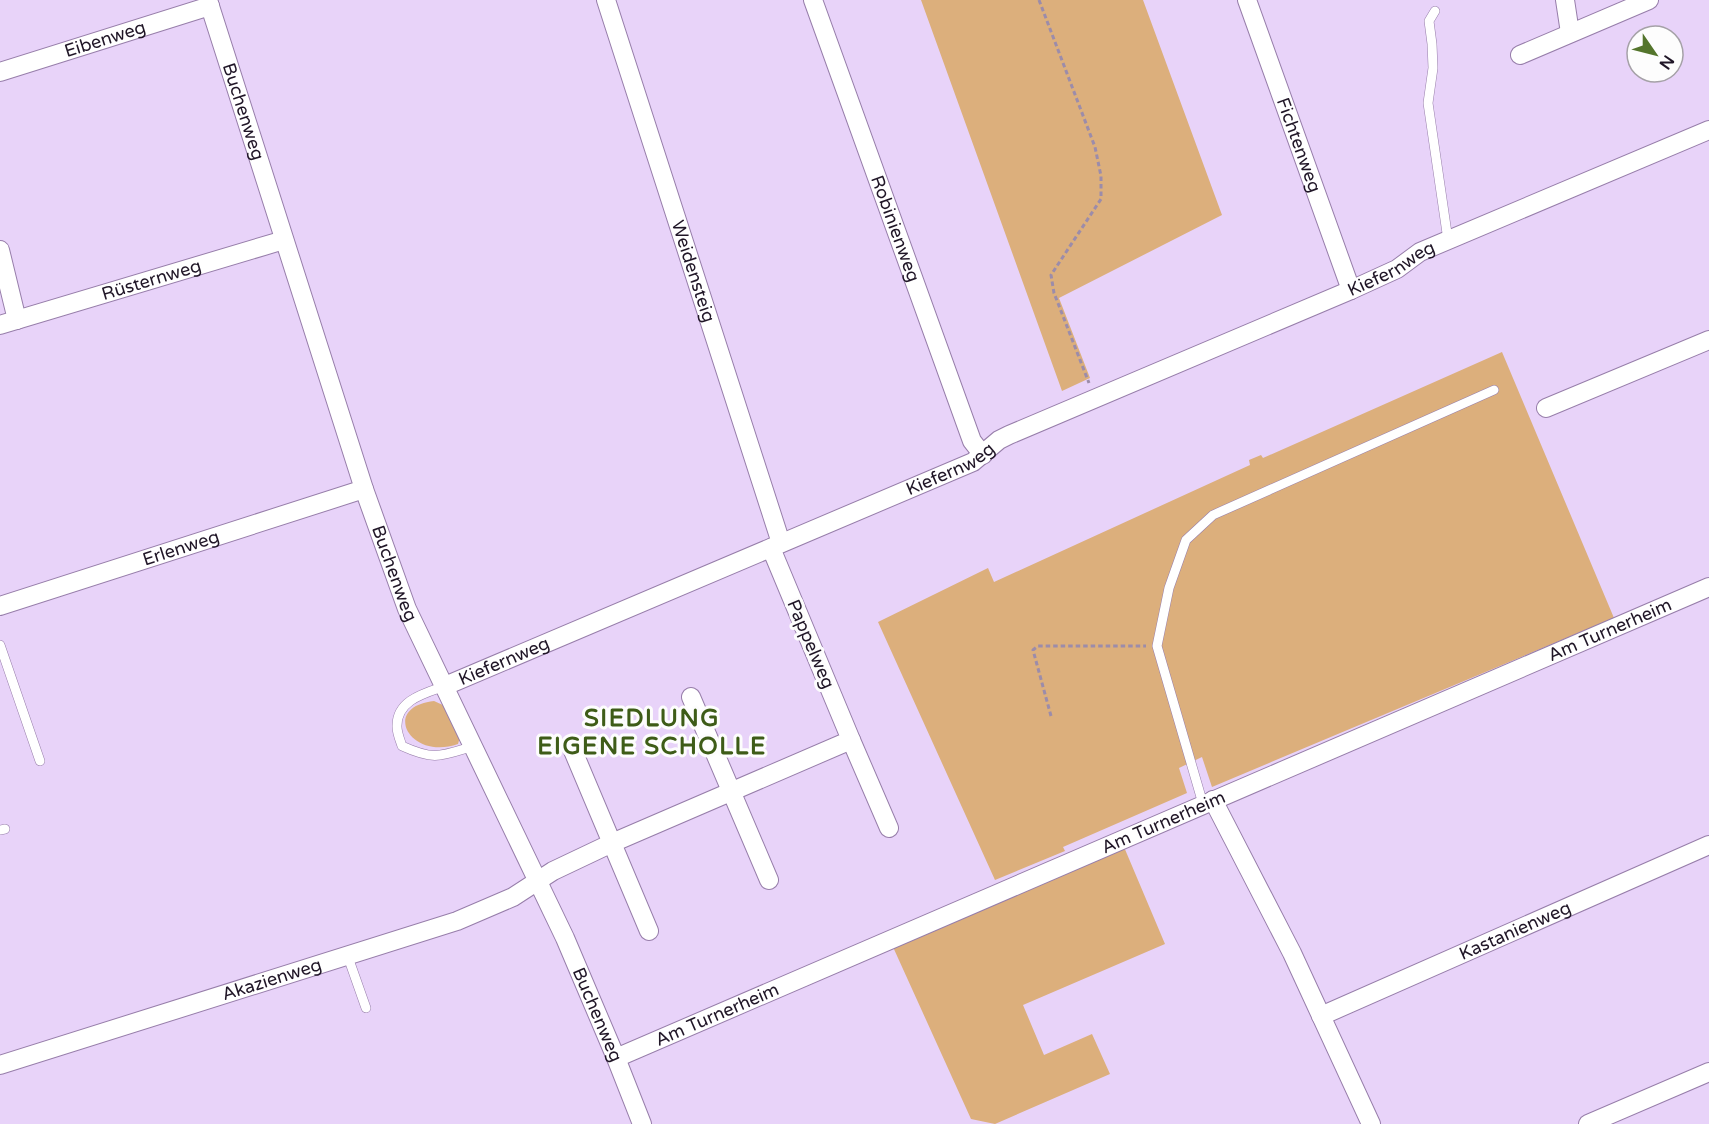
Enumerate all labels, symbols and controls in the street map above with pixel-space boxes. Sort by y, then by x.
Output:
street label: Eibenweg [62,16,148,62]
north arrow [1625,24,1685,84]
text: N [1655,51,1678,73]
street label: Buchenweg [218,60,269,163]
street label: Fichtenweg [1272,95,1326,195]
street label: Robinienweg [866,172,925,285]
street label: Weidensteig [667,217,720,325]
street label: Kiefernweg [1344,236,1438,301]
street label: Rüsternweg [99,254,204,305]
street label: Kiefernweg [902,438,999,500]
street label: Buchenweg [367,522,422,625]
street label: Erlenweg [140,525,222,570]
street label: Am Turnerheim [1544,593,1675,666]
street label: Pappelweg [782,596,840,692]
street label: Kiefernweg [455,632,553,690]
district label: SIEDLUNG EIGENE SCHOLLE [537,704,767,761]
street label: Am Turnerheim [1098,786,1229,858]
street label: Kastanienweg [1456,896,1574,965]
street label: Akazienweg [219,953,324,1005]
street label: Buchenweg [568,964,627,1065]
street label: Am Turnerheim [652,978,782,1051]

